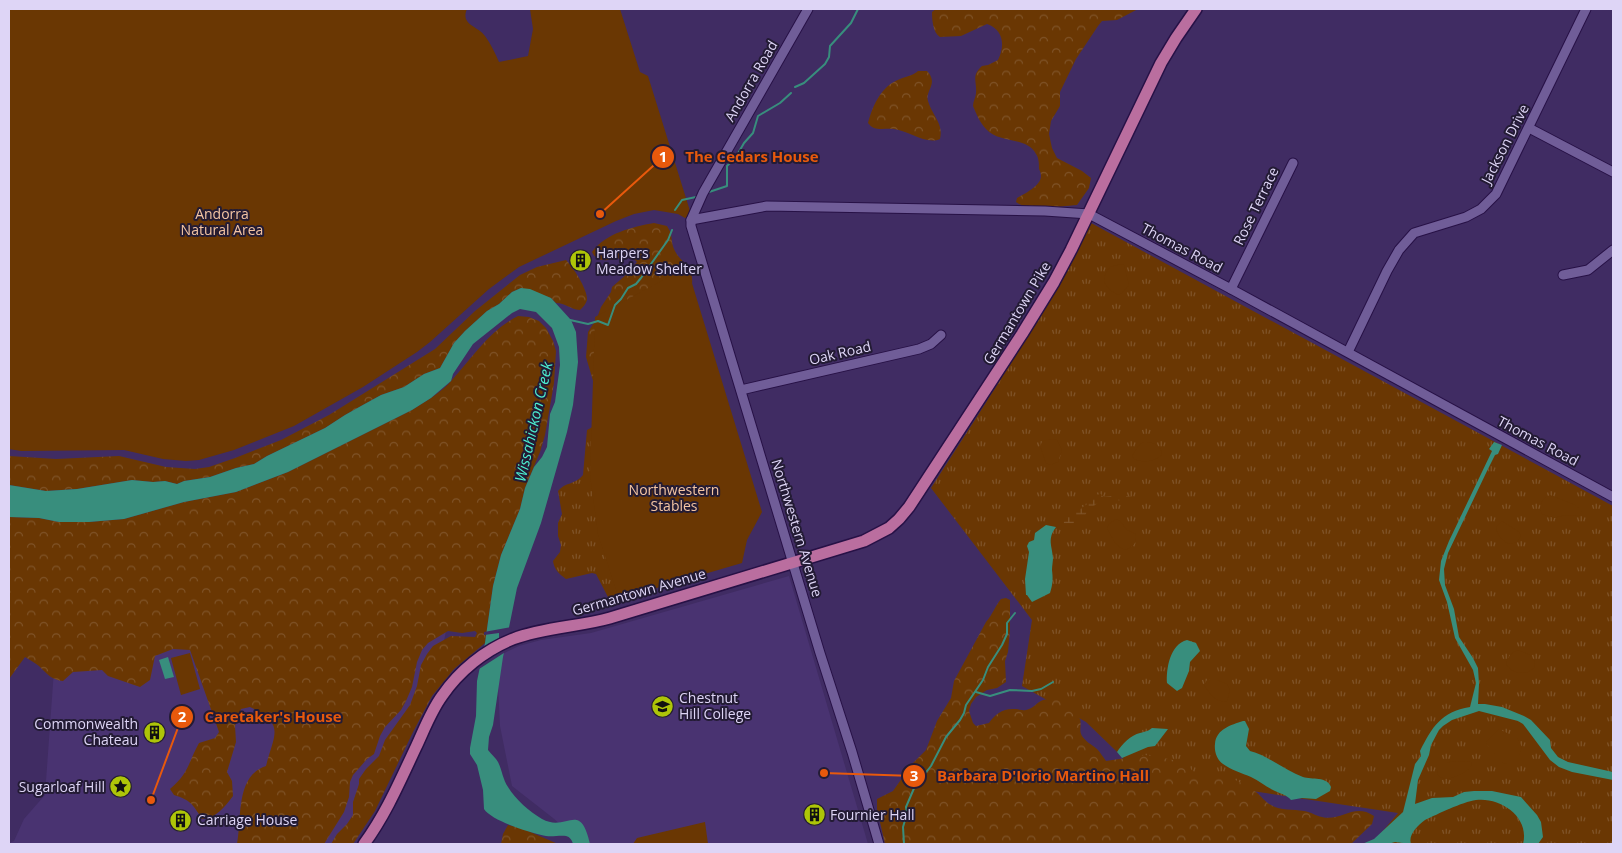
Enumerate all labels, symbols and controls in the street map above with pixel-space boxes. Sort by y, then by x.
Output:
street label: Andorra Road [720,37,781,125]
street label: Jackson Drive [1475,100,1533,189]
callout: The Cedars House [650,142,829,172]
text: 1 [659,146,667,166]
text: The Cedars House [685,146,819,166]
street label: Rose Terrace [1228,163,1283,248]
park label: Andorra Natural Area [181,204,263,239]
street label: Thomas Road [1138,218,1226,277]
place label: Harpers Meadow Shelter [596,243,702,278]
building icon: Harpers Meadow Shelter [568,249,592,273]
street label: Germantown Pike [978,258,1055,368]
street label: Oak Road [807,336,873,369]
water label: Wissahickon Creek [509,359,557,484]
street label: Thomas Road [1494,411,1582,470]
street label: Northwestern Avenue [767,457,828,599]
park label: Northwestern Stables [629,480,719,515]
street label: Germantown Avenue [570,563,708,620]
place label: Chestnut Hill College [679,688,751,723]
school or university icon: Chestnut Hill College [651,694,675,718]
callout: Caretaker's House [169,702,351,732]
text: 2 [178,706,187,726]
text: Caretaker's House [204,706,342,726]
place label: Commonwealth Chateau [34,714,138,749]
building icon: Commonwealth Chateau [142,720,166,744]
callout: Barbara D'Iorio Martino Hall [902,761,1159,791]
text: 3 [910,765,918,785]
text: Barbara D'Iorio Martino Hall [937,765,1149,785]
place icon: Sugarloaf Hill [109,775,133,799]
place label: Sugarloaf Hill [19,777,105,796]
building icon: Fournier Hall [802,803,826,827]
place label: Fournier Hall [830,805,914,824]
building icon: Carriage House [169,808,193,832]
place label: Carriage House [197,810,297,829]

